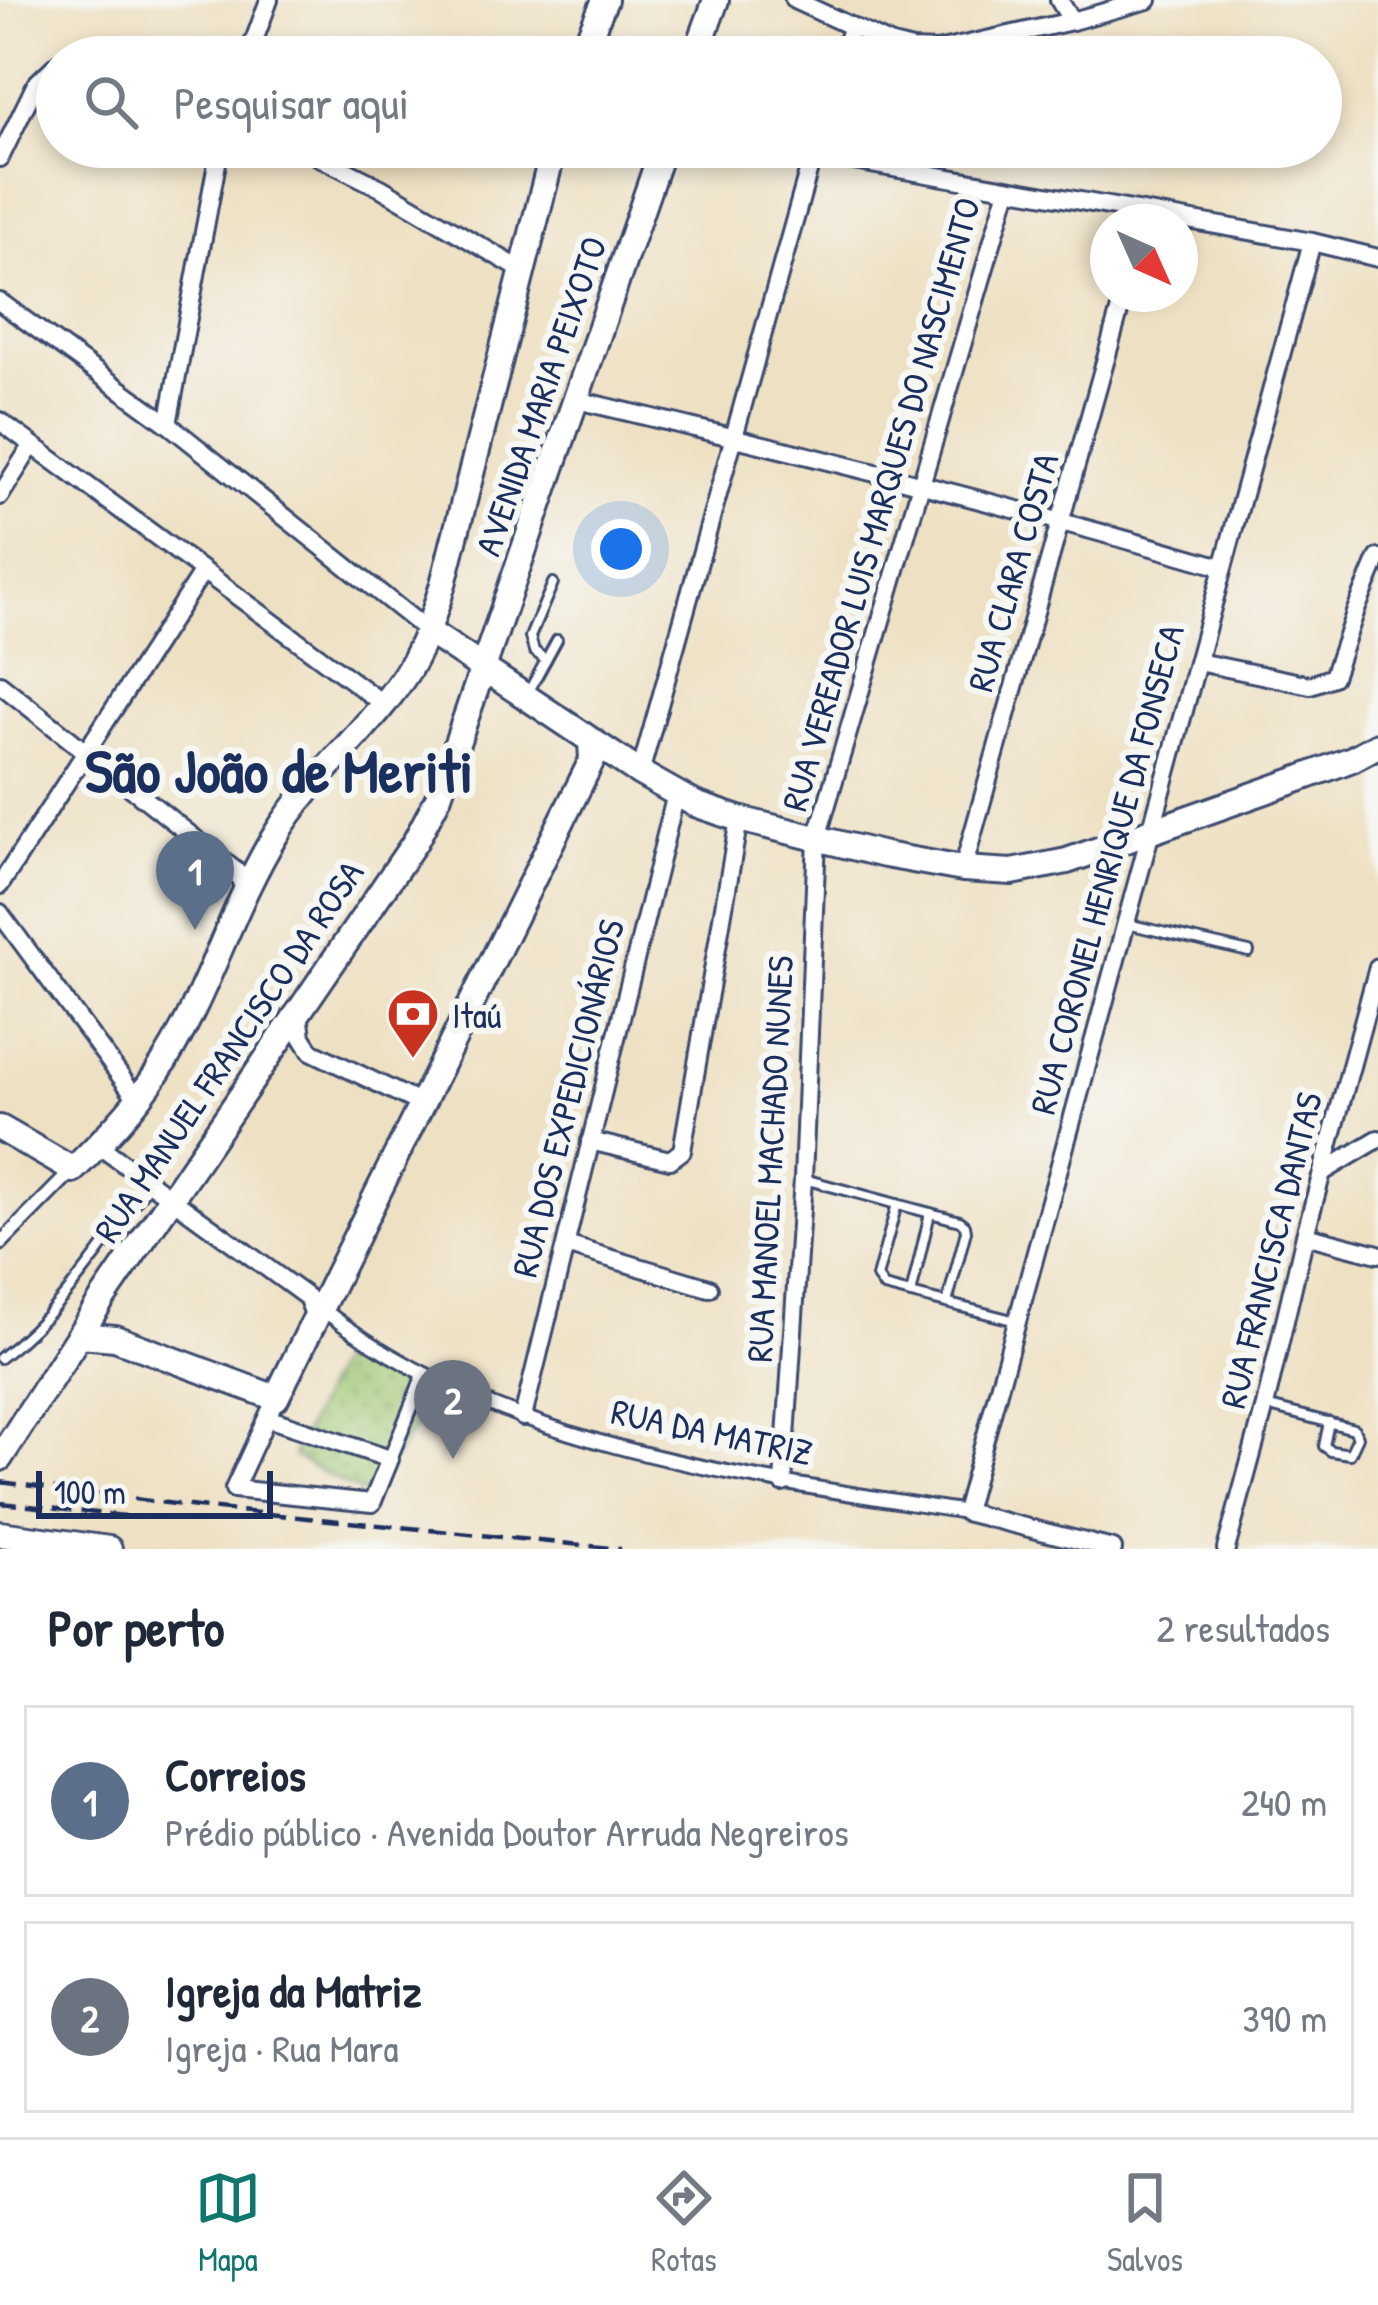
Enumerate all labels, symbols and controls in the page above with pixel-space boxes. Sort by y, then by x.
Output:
search box [36,36,1342,168]
icon: search [78,69,144,135]
text: Pesquisar aqui [174,72,409,133]
street label: RUA VEREADOR LUIS MARQUES DO NASCIMENTO [769,192,991,816]
north arrow [1090,204,1198,312]
street label: AVENIDA MARIA PEIXOTO [462,230,618,562]
street label: RUA CLARA COSTA [955,447,1069,697]
your location [591,519,651,579]
street label: RUA CORONEL HENRIQUE DA FONSECA [1017,619,1195,1119]
district label: São João de Meriti [85,729,473,811]
pin: 1 [156,831,234,930]
street label: RUA MANUEL FRANCISCO DA ROSA [82,851,374,1251]
street label: RUA DOS EXPEDICIONÁRIOS [499,914,635,1282]
street label: RUA MANOEL MACHADO NUNES [734,955,804,1363]
bank icon: Itaú [385,986,441,1060]
place label: Itaú [452,990,501,1039]
street label: RUA FRANCISCA DANTAS [1207,1087,1333,1413]
pin: 2 [414,1360,492,1459]
street label: RUA DA MATRIZ [607,1386,817,1476]
scale bar [36,1465,273,1518]
text: 100 m [54,1470,126,1514]
text: Por perto [48,1593,224,1662]
text: 2 resultados [1157,1601,1330,1654]
text: Correios [165,1744,306,1805]
text: 1 [83,1775,97,1828]
text: 240 m [1241,1775,1327,1828]
text: Prédio público · Avenida Doutor Arruda Negreiros [165,1805,849,1858]
text: Igreja da Matriz [165,1960,422,2021]
text: 2 [81,1991,99,2044]
text: 390 m [1242,1991,1327,2044]
text: Igreja · Rua Mara [165,2021,399,2074]
tab: Mapa [195,2165,261,2281]
tab: Rotas [651,2165,717,2281]
tab: Salvos [1107,2165,1183,2281]

